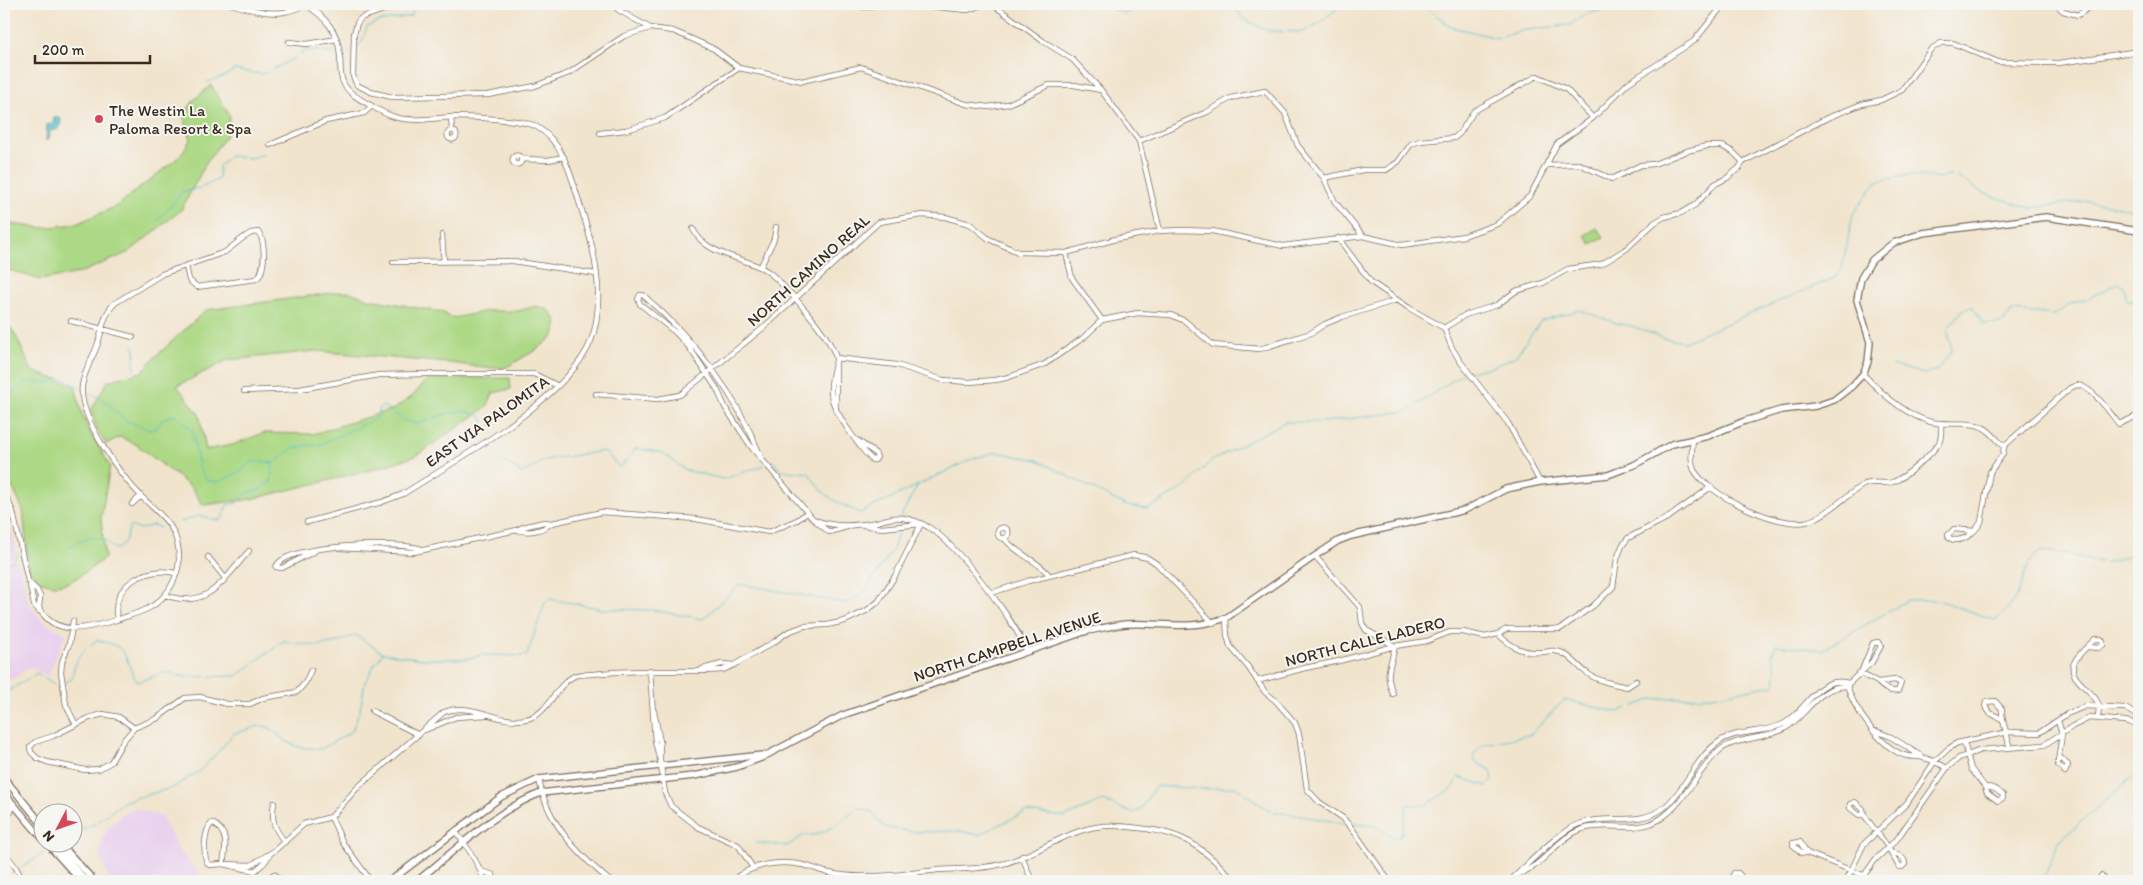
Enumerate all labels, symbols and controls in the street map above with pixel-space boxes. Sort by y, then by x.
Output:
scale bar [35,32,150,64]
text: 200 m [42,41,85,59]
place label: The Westin La Paloma Resort & Spa [109,101,252,138]
marker: The Westin La Paloma Resort & Spa [93,113,105,125]
street label: NORTH CAMINO REAL [743,210,873,330]
street label: EAST VIA PALOMITA [422,372,553,471]
street label: NORTH CAMPBELL AVENUE [911,607,1103,686]
street label: NORTH CALLE LADERO [1283,612,1447,671]
north arrow [32,802,82,852]
text: N [39,827,58,845]

